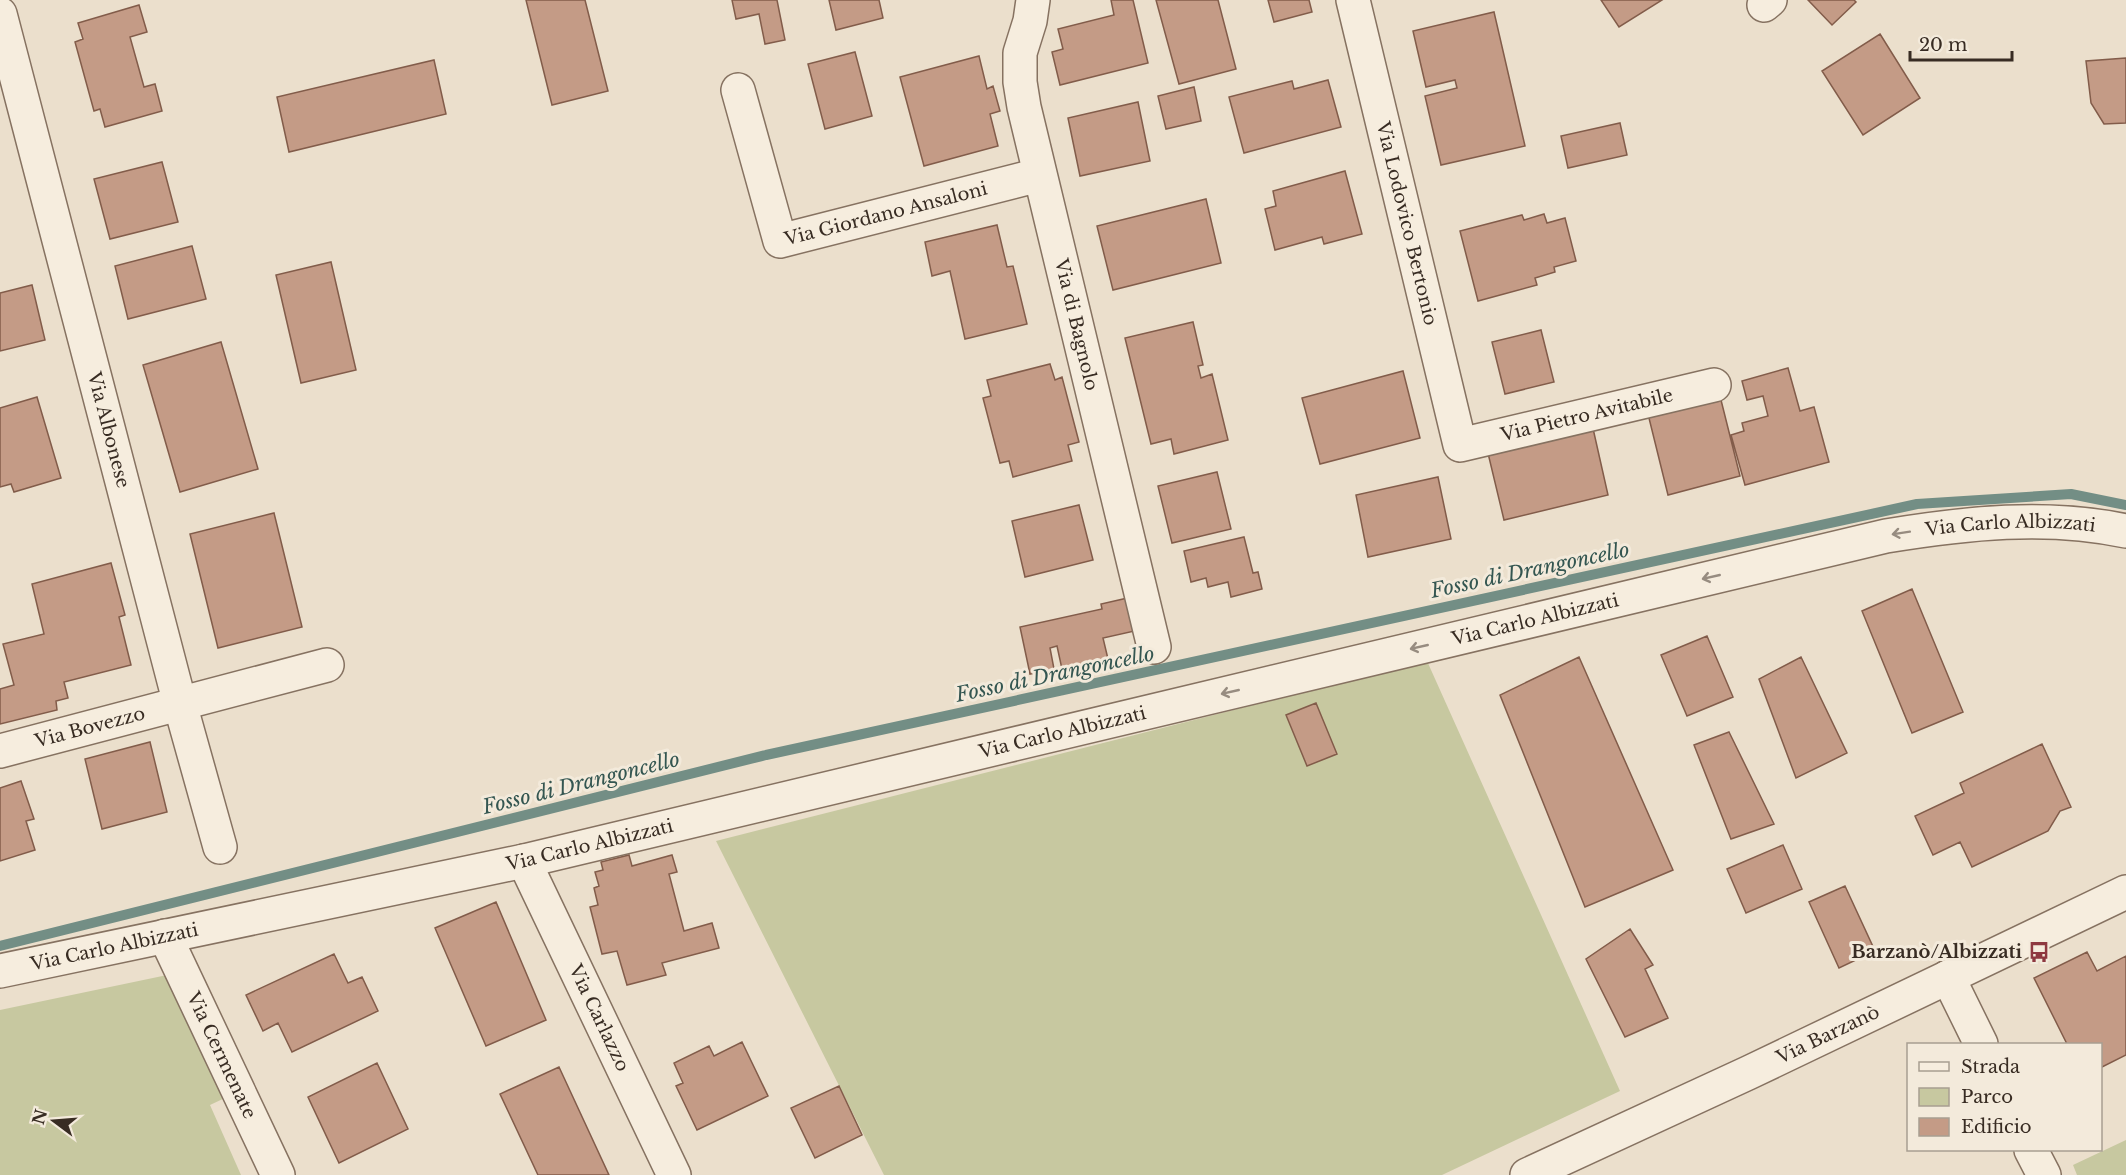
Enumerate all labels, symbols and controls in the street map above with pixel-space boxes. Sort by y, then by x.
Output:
scale bar [1910,24,2012,62]
text: 20 m [1919,34,1967,56]
street label: Via Lodovico Bertonio [1371,119,1442,328]
street label: Via Giordano Ansaloni [781,178,990,251]
street label: Via di Bagnolo [1050,256,1103,393]
street label: Via Albonese [83,369,134,490]
street label: Via Pietro Avitabile [1498,384,1675,446]
street label: Via Carlo Albizzati [1923,511,2097,541]
one-way arrow [1892,528,1911,539]
water label: Fosso di Drangoncello [1427,537,1632,603]
one-way arrow [1702,572,1721,584]
street label: Via Carlo Albizzati [1449,589,1621,650]
water label: Fosso di Drangoncello [952,641,1157,707]
one-way arrow [1410,642,1429,654]
one-way arrow [1220,687,1239,699]
street label: Via Bovezzo [32,702,147,753]
street label: Via Carlo Albizzati [976,702,1148,763]
water label: Fosso di Drangoncello [479,747,682,819]
street label: Via Carlo Albizzati [503,815,675,876]
street label: Via Carlo Albizzati [28,919,200,975]
bus stop icon: Barzanò/Albizzati [2027,940,2051,964]
place label: Barzanò/Albizzati [1851,941,2022,963]
street label: Via Carlazzo [564,960,634,1075]
street label: Via Cermenate [182,988,261,1122]
street label: Via Barzanò [1772,1001,1883,1069]
legend [1907,1043,2102,1151]
text: Strada [1961,1056,2020,1078]
text: Parco [1961,1086,2013,1108]
north arrow [24,1091,84,1151]
text: N [28,1107,51,1127]
text: Edificio [1961,1116,2032,1138]

